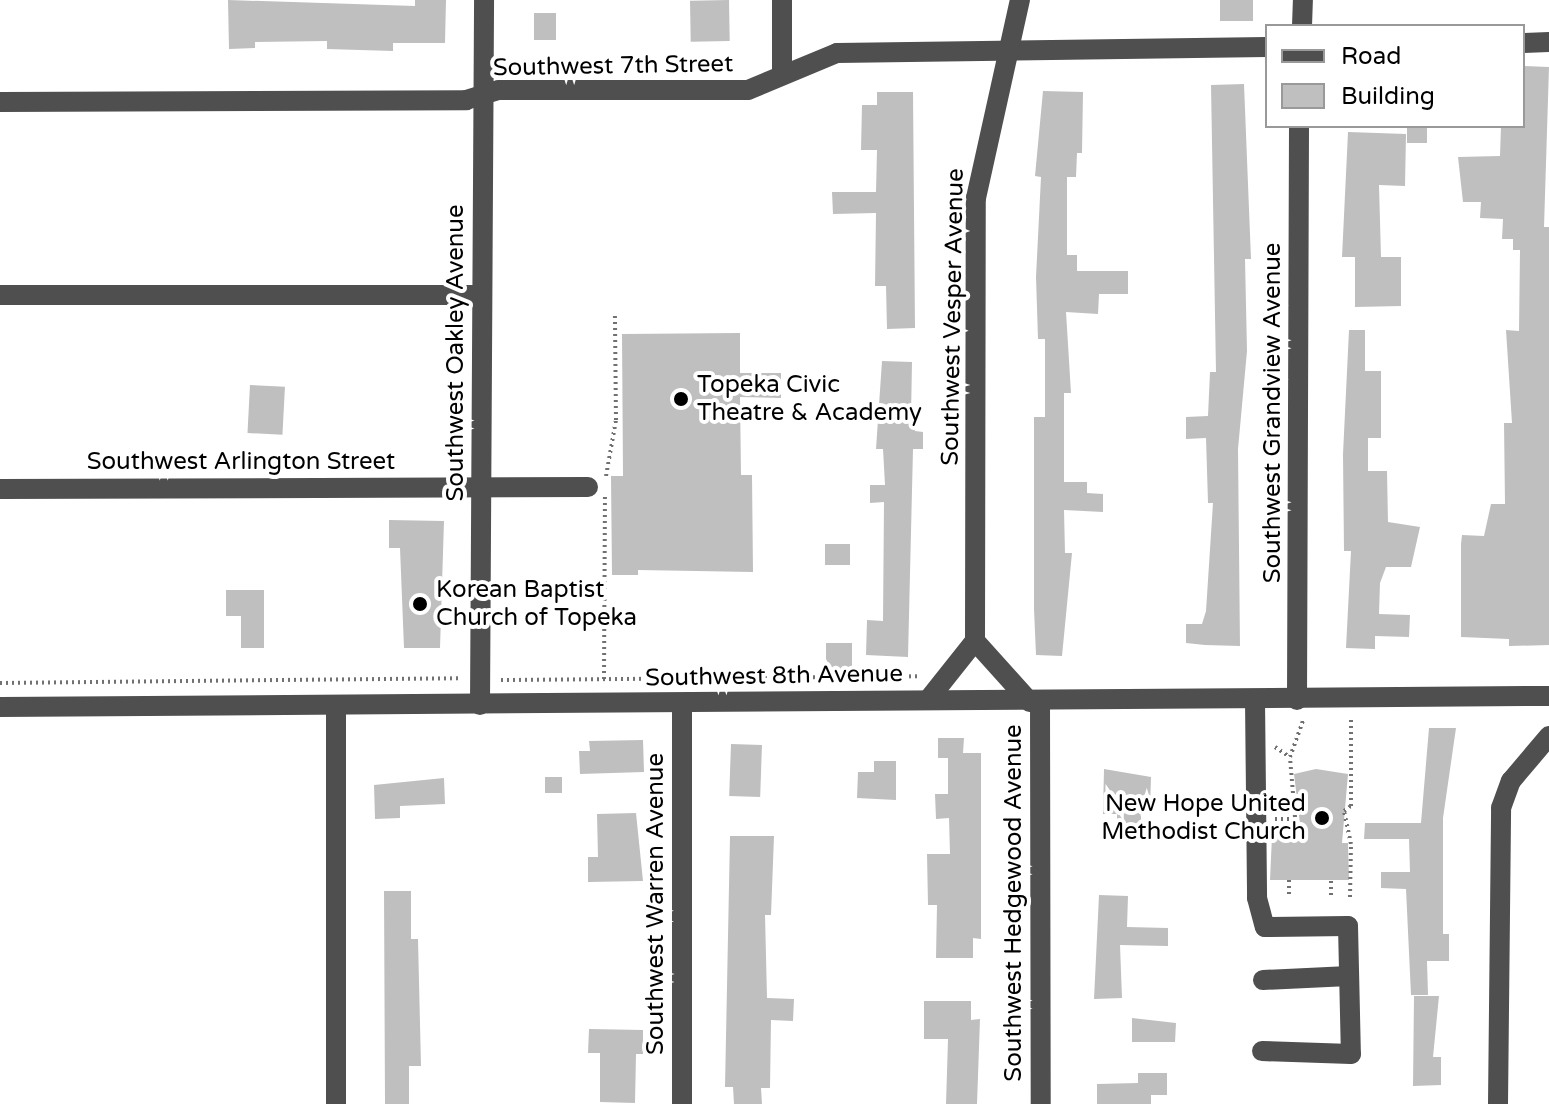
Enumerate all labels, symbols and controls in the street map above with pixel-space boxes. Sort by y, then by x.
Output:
legend [1265,24,1525,128]
text: Road [1341,42,1401,71]
street label: Southwest 7th Street [493,50,733,82]
text: Building [1341,82,1435,111]
street label: Southwest Vesper Avenue [936,168,970,466]
street label: Southwest Oakley Avenue [442,204,470,502]
street label: Southwest Grandview Avenue [1259,243,1287,583]
place label: Topeka Civic Theatre & Academy [697,371,922,427]
marker: Topeka Civic Theatre & Academy [672,390,690,408]
street label: Southwest Arlington Street [87,448,395,476]
place label: Korean Baptist Church of Topeka [436,576,637,632]
marker: Korean Baptist Church of Topeka [411,595,429,613]
street label: Southwest 8th Avenue [645,659,903,693]
street label: Southwest Hedgewood Avenue [1000,724,1028,1082]
street label: Southwest Warren Avenue [642,753,670,1055]
place label: New Hope United Methodist Church [1101,790,1306,846]
marker: New Hope United Methodist Church [1313,809,1331,827]

